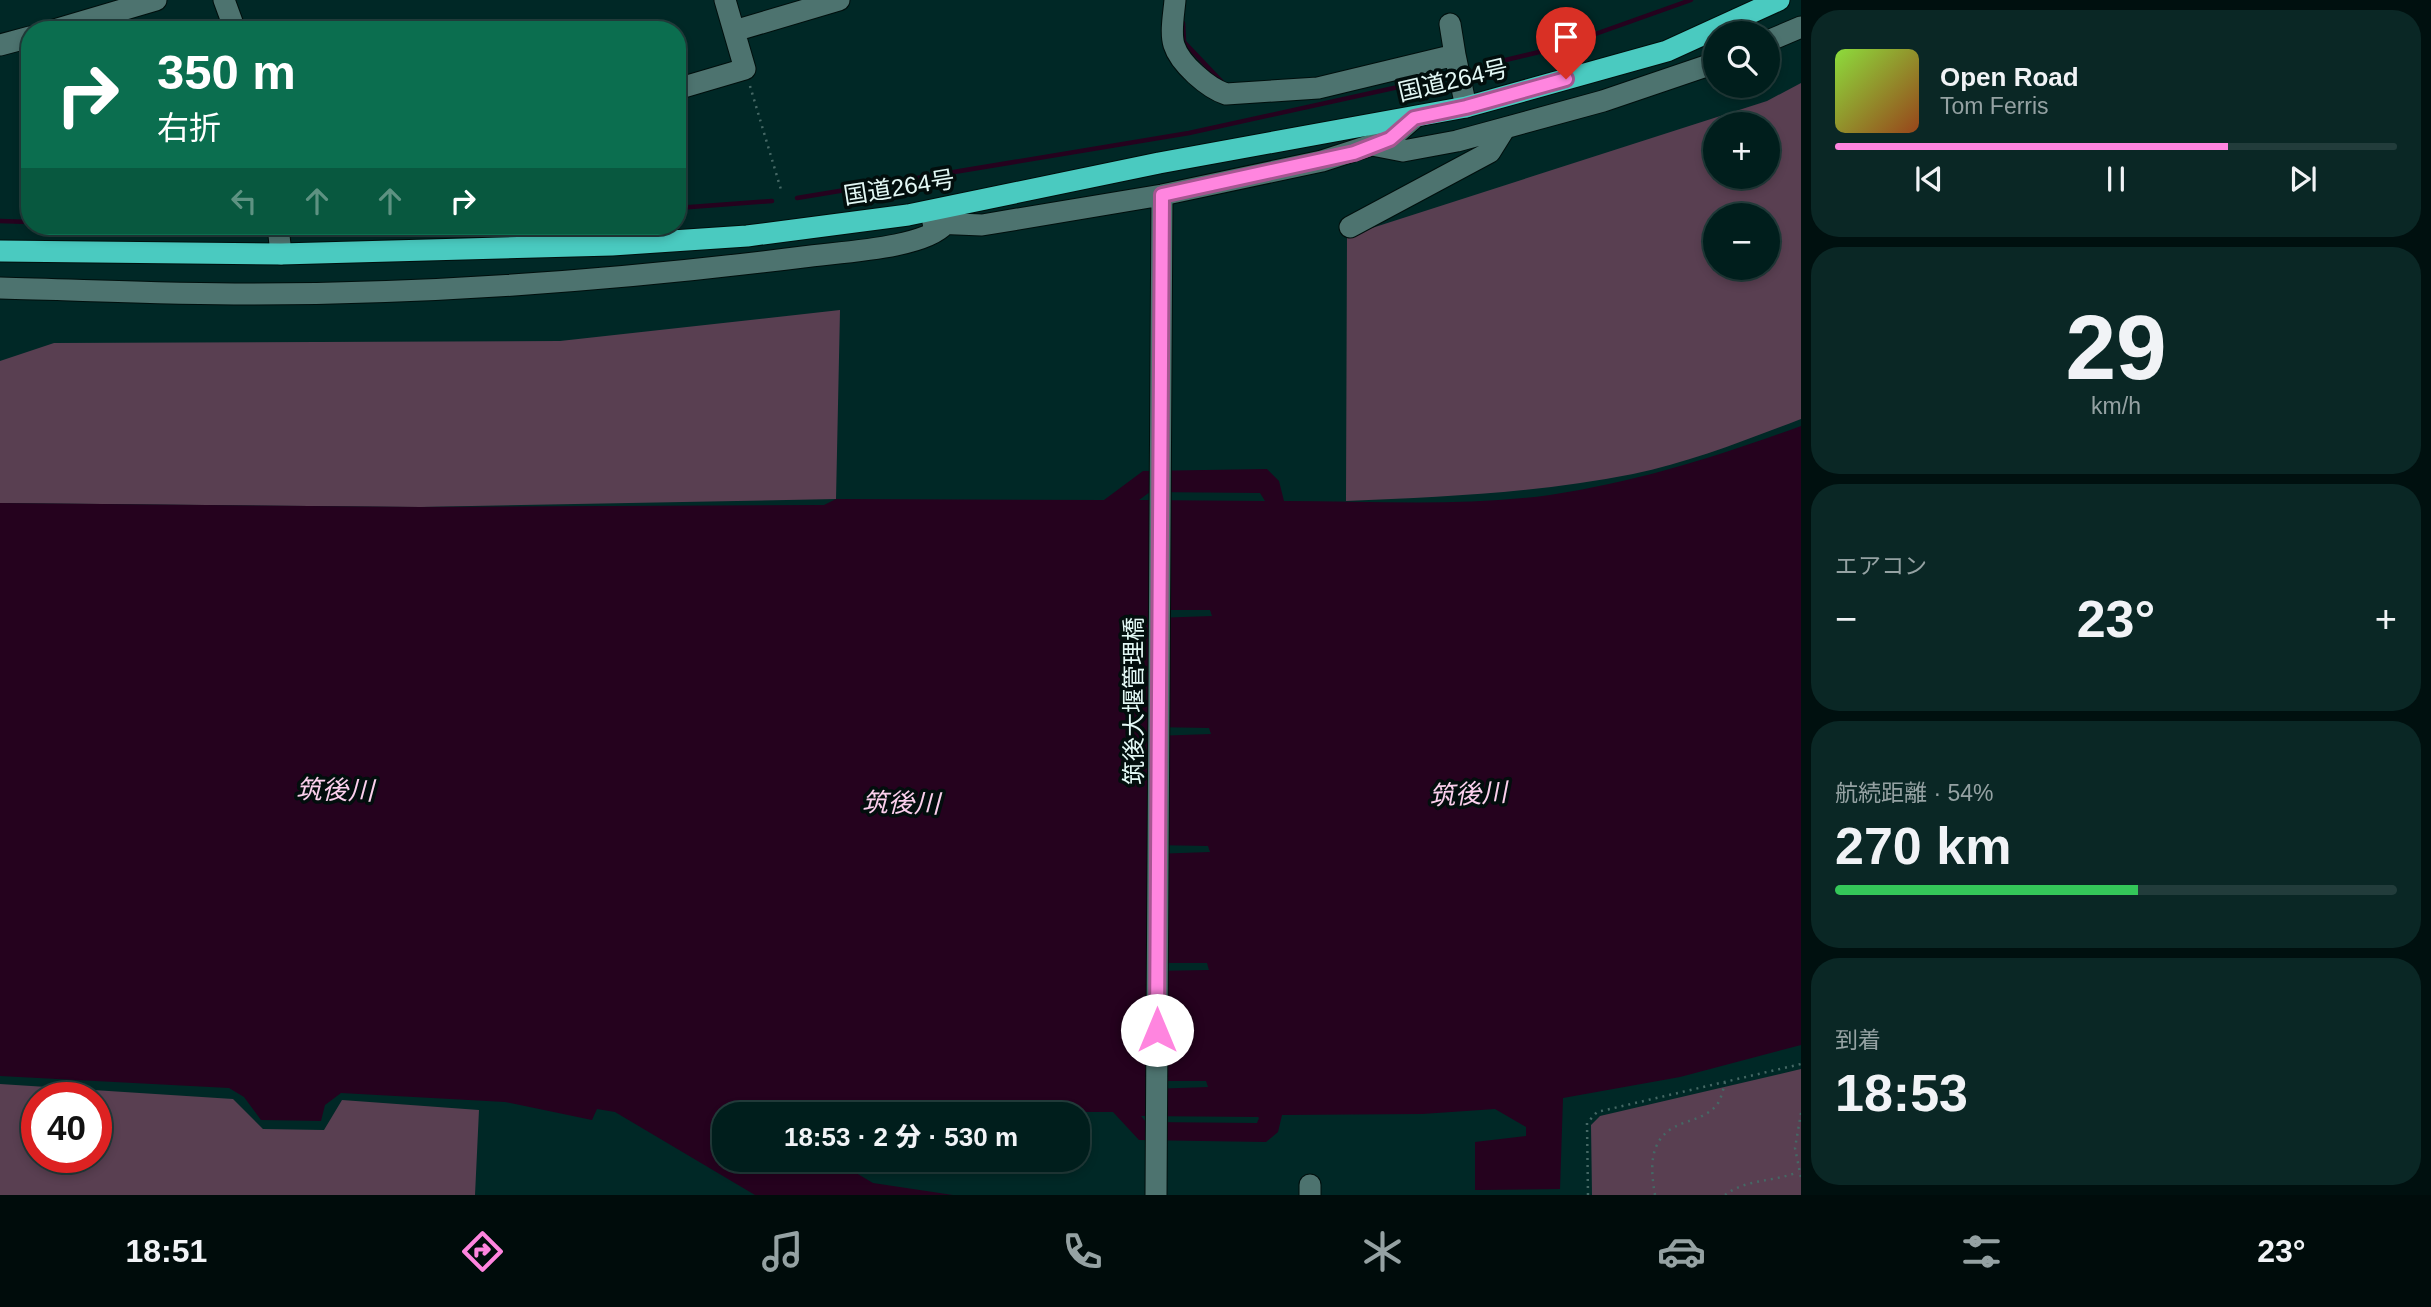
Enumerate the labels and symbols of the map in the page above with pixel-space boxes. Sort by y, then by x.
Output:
pin [1536,7,1596,79]
street label: 国道264号 [1395,54,1511,106]
street label: 国道264号 [842,165,956,209]
street label: 筑後大堰管理橋 [1120,617,1147,785]
water label: 筑後川 [296,774,377,806]
water label: 筑後川 [1428,777,1511,811]
water label: 筑後川 [862,787,943,819]
position arrow [1120,993,1194,1067]
speed limit sign: 40 [21,1082,112,1173]

